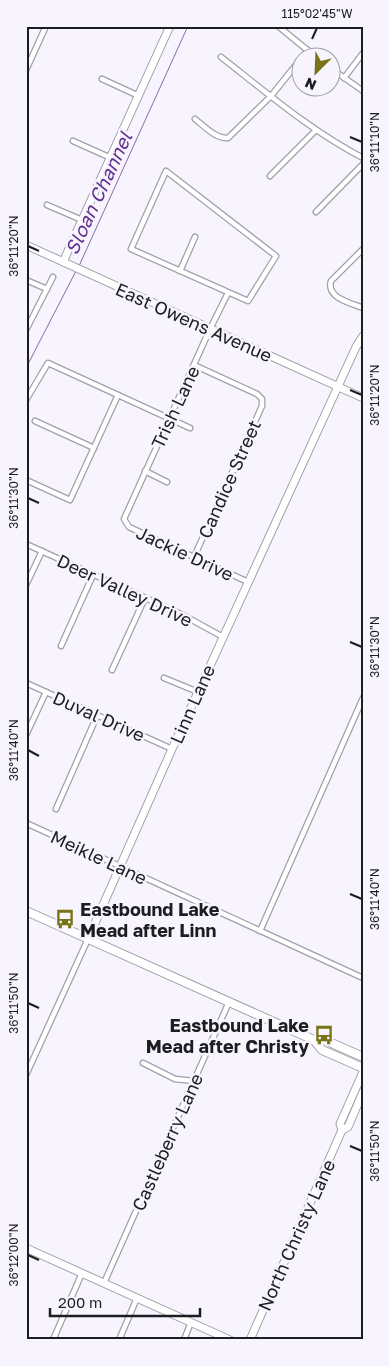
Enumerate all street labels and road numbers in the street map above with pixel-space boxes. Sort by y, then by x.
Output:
street label: East Owens Avenue [112,278,276,366]
street label: Trish Lane [146,362,204,452]
street label: Candice Street [193,416,265,542]
street label: Jackie Drive [133,521,237,585]
street label: Deer Valley Drive [54,549,196,631]
street label: Linn Lane [165,661,219,747]
street label: Duval Drive [50,686,148,746]
street label: Meikle Lane [47,825,151,889]
street label: Castleberry Lane [127,1070,207,1214]
street label: North Christy Lane [253,1156,339,1314]

